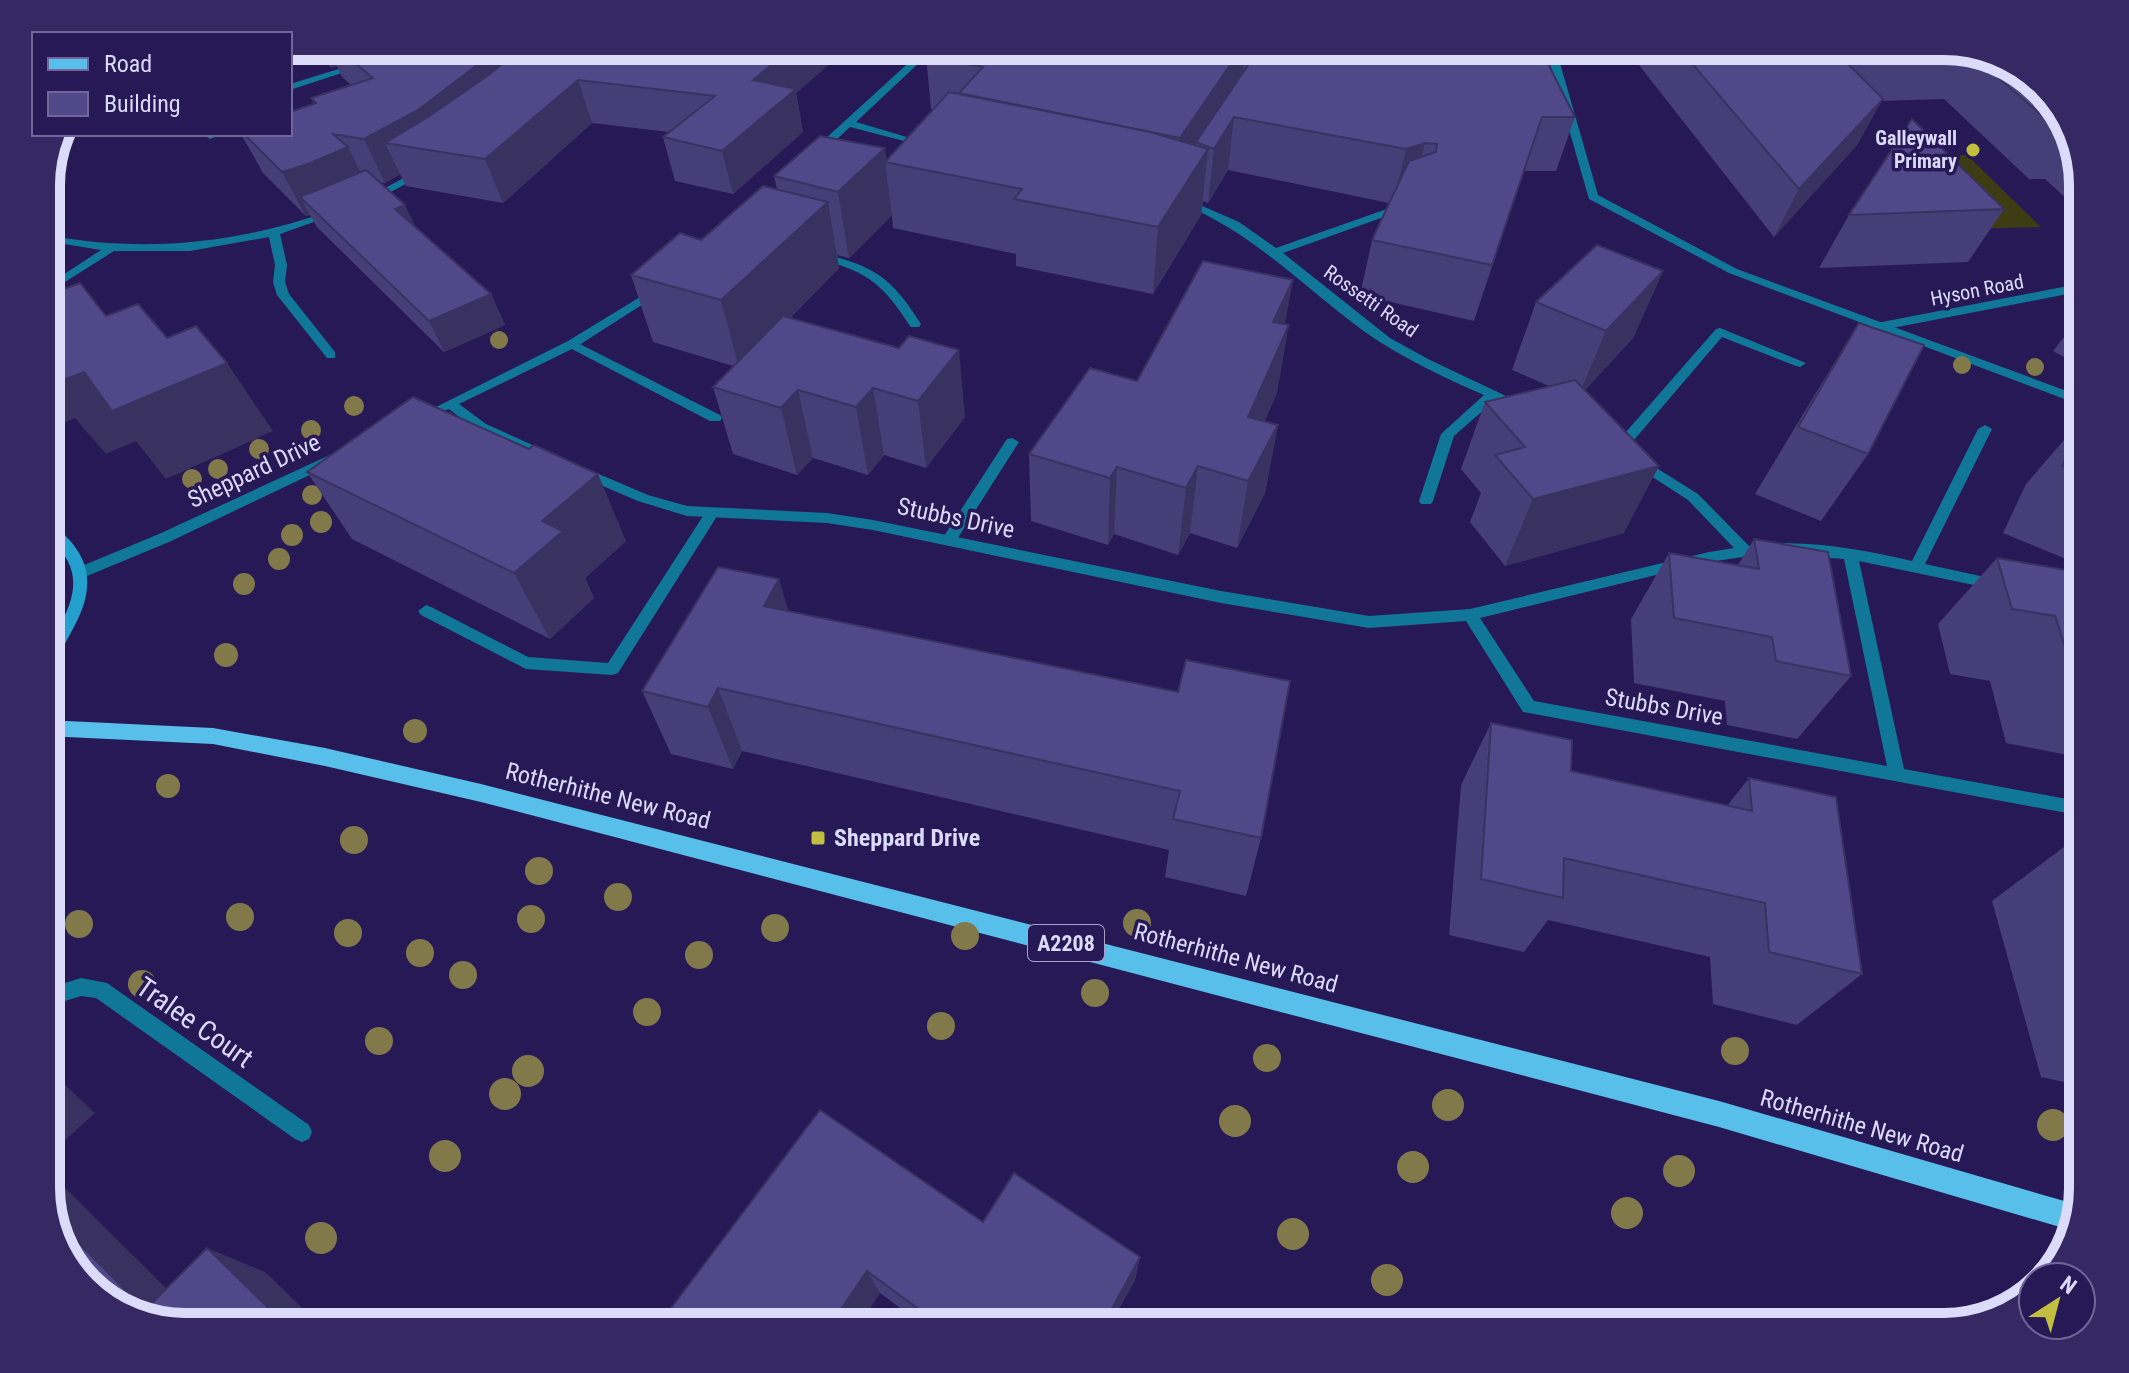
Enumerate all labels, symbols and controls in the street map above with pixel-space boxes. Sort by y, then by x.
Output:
legend [32,32,292,136]
text: Road [104,50,152,78]
text: Building [104,90,181,118]
place label: Galleywall Primary [1875,126,1957,173]
marker: Galleywall Primary [1964,141,1982,159]
street label: Rossetti Road [1319,260,1423,342]
street label: Hyson Road [1928,269,2026,311]
street label: Sheppard Drive [183,428,325,514]
street label: Stubbs Drive [895,492,1017,544]
street label: Stubbs Drive [1603,683,1725,731]
street label: Rotherhithe New Road [503,757,713,835]
place label: Sheppard Drive [834,824,980,852]
marker: Sheppard Drive [809,829,827,847]
street label: Rotherhithe New Road [1131,917,1341,999]
road number: A2208 [1028,925,1104,961]
street label: Tralee Court [130,970,259,1075]
street label: Rotherhithe New Road [1757,1084,1967,1168]
north arrow [2017,1261,2097,1341]
text: N [2056,1271,2081,1299]

